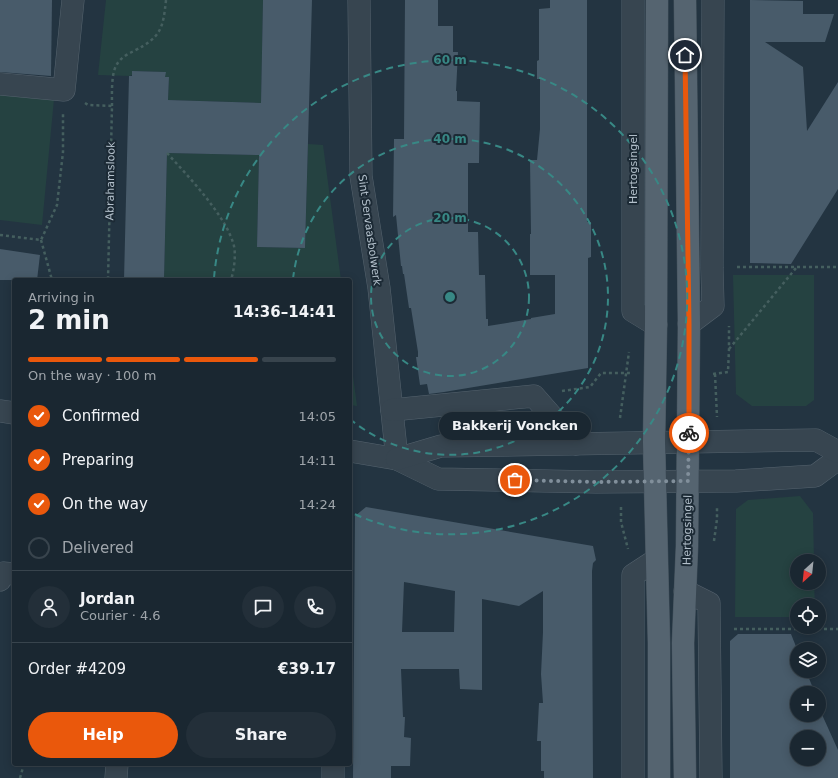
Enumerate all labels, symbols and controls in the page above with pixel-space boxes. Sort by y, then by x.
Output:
pin [668,38,702,72]
icon: home [674,44,696,66]
text: 60 m [433,53,467,67]
text: 40 m [433,132,467,146]
street label: Hertogsingel [627,134,640,204]
street label: Abrahamslook [103,141,118,221]
street label: Sint Servaasbolwerk [355,174,384,287]
text: 20 m [433,211,467,225]
text: Arriving in [28,290,95,305]
centre of rings [443,290,457,304]
text: 14:36–14:41 [233,303,336,321]
text: 2 min [28,305,110,335]
text: On the way · 100 m [28,368,156,383]
icon: check [28,405,50,427]
text: Confirmed [62,407,140,425]
text: 14:05 [299,409,336,424]
callout: Bakkerij Voncken [439,412,591,440]
courier [669,413,709,453]
text: Bakkerij Voncken [452,418,578,433]
icon: bike [678,422,700,444]
icon: check [28,449,50,471]
text: Preparing [62,451,134,469]
text: 14:11 [299,453,336,468]
pin [498,463,532,497]
icon: bag [504,469,526,491]
icon: check [28,493,50,515]
text: On the way [62,495,148,513]
street label: Hertogsingel [680,495,695,565]
text: 14:24 [299,497,336,512]
text: Delivered [62,539,134,557]
north arrow [790,554,826,590]
map controls [790,554,826,766]
button: person [28,586,70,628]
button: chat [242,586,284,628]
button: phone [294,586,336,628]
text: Jordan [80,590,135,608]
button: locate [790,598,826,634]
text: Courier · 4.6 [80,608,161,623]
button: layers [790,642,826,678]
text: Order #4209 [28,660,126,678]
text: €39.17 [278,660,336,678]
button: + [790,686,826,722]
button: Help [28,712,178,758]
button: Share [186,712,336,758]
button: − [790,730,826,766]

